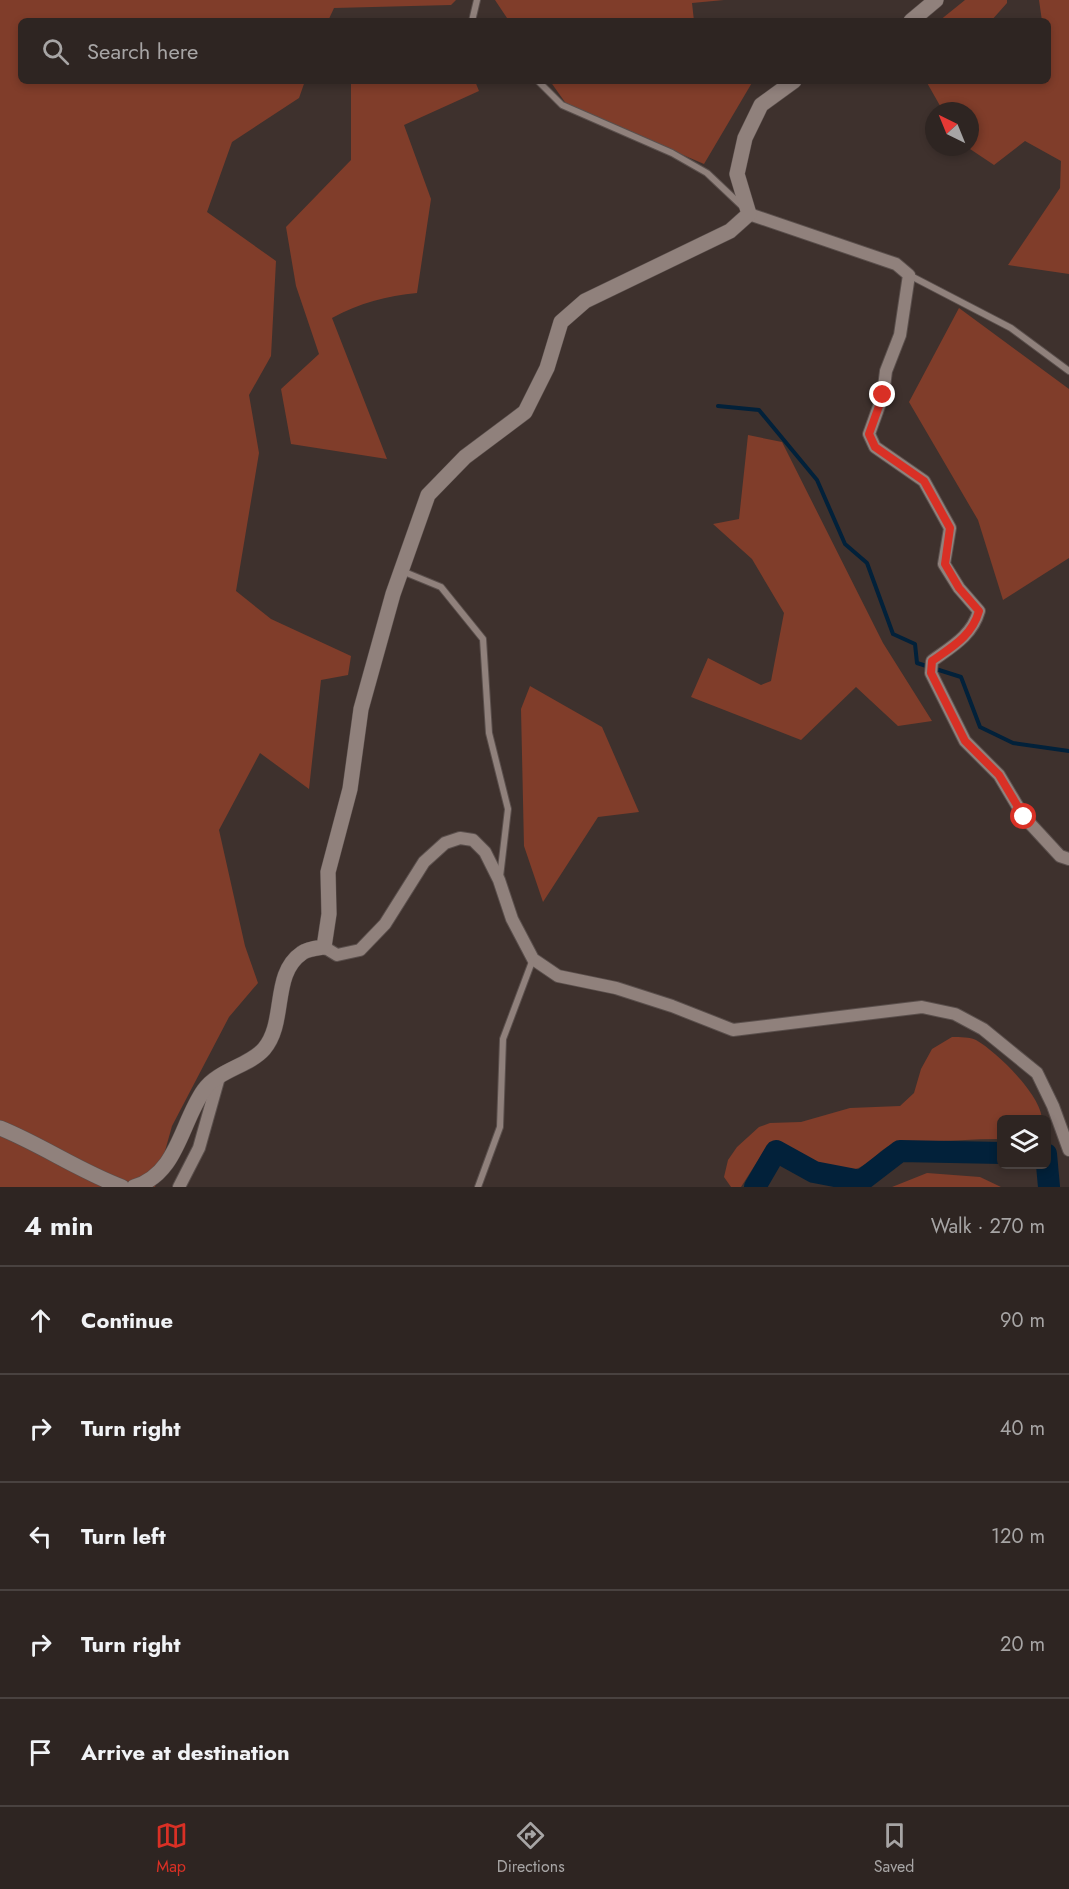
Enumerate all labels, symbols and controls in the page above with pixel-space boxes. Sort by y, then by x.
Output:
search box [18,18,1051,84]
icon: search [39,35,72,68]
text: Search here [87,35,198,67]
north arrow [925,102,979,156]
route end [869,381,895,407]
route start [1010,803,1036,829]
map controls [997,1115,1051,1169]
button: layers [997,1115,1051,1169]
text: 4 min [24,1207,93,1245]
text: Walk · 270 m [931,1212,1045,1241]
icon: ahead [24,1304,57,1337]
text: Continue [81,1304,173,1336]
text: 90 m [1000,1306,1045,1335]
icon: right [24,1412,57,1445]
text: Turn right [81,1412,181,1444]
text: 40 m [1000,1414,1045,1443]
icon: left [24,1520,57,1553]
text: Turn left [81,1520,166,1552]
text: 120 m [991,1522,1045,1551]
icon: right [24,1628,57,1661]
text: Turn right [81,1628,181,1660]
text: 20 m [1000,1630,1045,1659]
icon: arrive [24,1736,57,1769]
text: Arrive at destination [81,1736,290,1768]
tab: Map [155,1819,188,1878]
tab: Directions [497,1819,565,1878]
tab: Saved [874,1819,914,1878]

